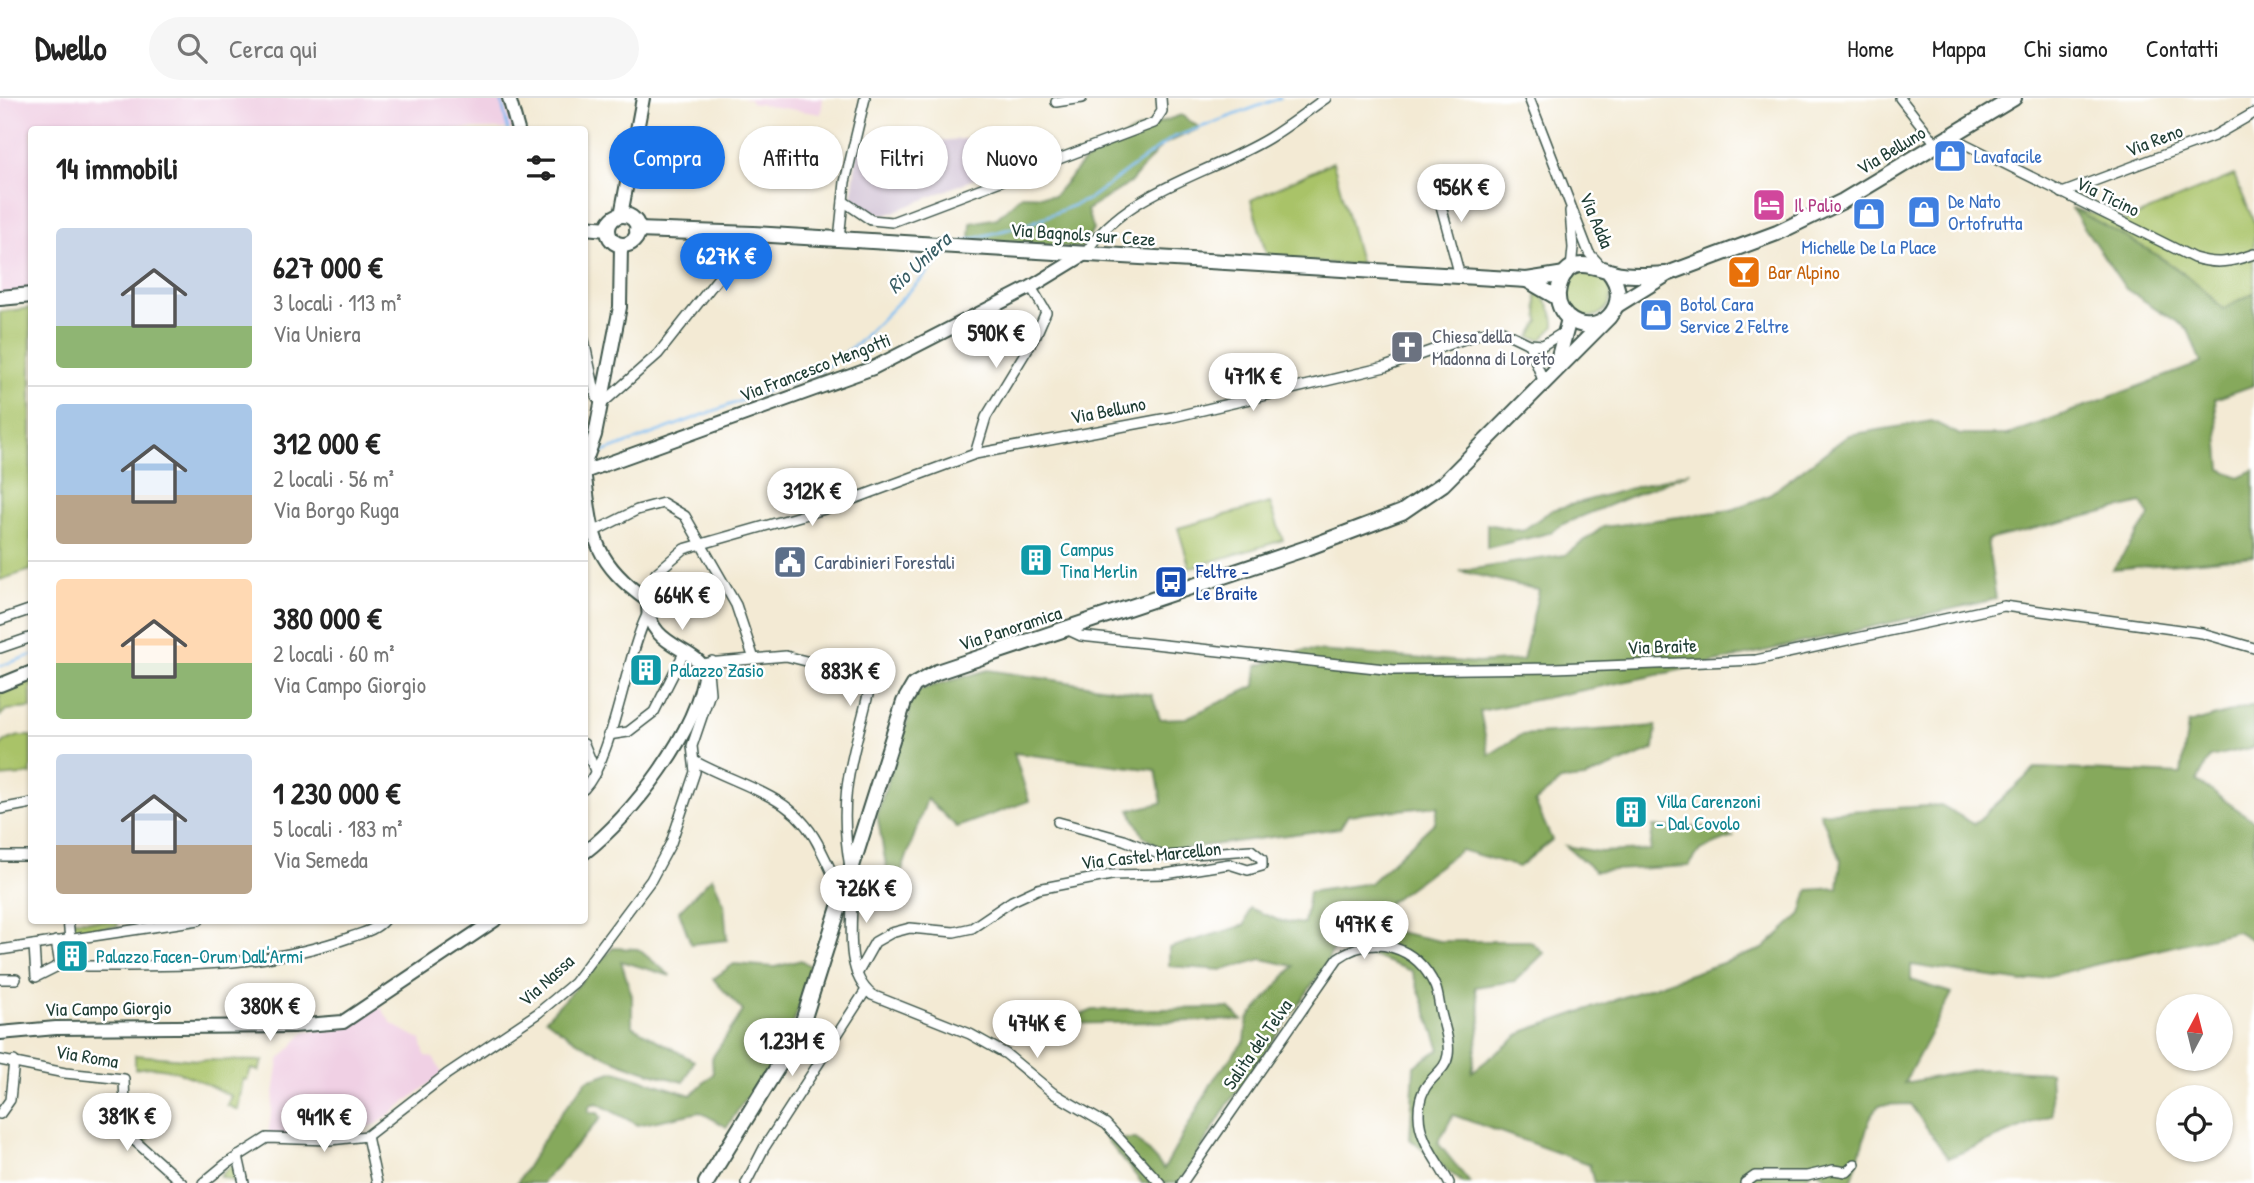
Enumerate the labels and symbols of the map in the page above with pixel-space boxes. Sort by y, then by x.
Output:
street label: Via Reno [2122,117,2187,163]
street label: Via Belluno [1852,119,1931,181]
shop icon: Lavafacile [1931,137,1969,175]
place label: Lavafacile [1974,143,2043,169]
pin: 956K € [1404,164,1518,224]
street label: Via Ticino [2072,169,2144,223]
hotel icon: Il Palio [1750,186,1788,224]
street label: Via Adda [1574,188,1621,252]
place label: De Nato Ortofrutta [1948,188,2023,236]
place label: Il Palio [1794,192,1842,218]
shop icon: De Nato Ortofrutta [1905,193,1943,231]
shop icon: Michelle De La Place [1850,195,1888,233]
street label: Via Bagnols sur Ceze [1009,216,1157,252]
water label: Rio Uniera [880,224,959,300]
pin: 627K € [669,234,783,293]
place label: Michelle De La Place [1801,234,1937,260]
bar icon: Bar Alpino [1725,253,1763,291]
place label: Bar Alpino [1768,259,1840,285]
place label: Botol Cara Service 2 Feltre [1680,291,1790,339]
shop icon: Botol Cara Service 2 Feltre [1637,296,1675,334]
pin: 590K € [939,310,1053,370]
place label: Chiesa della Madonna di Loreto [1432,323,1555,371]
street label: Via Francesco Mengotti [736,326,894,408]
church icon: Chiesa della Madonna di Loreto [1388,328,1426,366]
pin: 471K € [1196,354,1310,413]
street label: Via Belluno [1068,390,1148,430]
pin: 312K € [755,468,869,528]
place label: Campus Tina Merlin [1060,536,1138,584]
building icon: Campus Tina Merlin [1017,541,1055,579]
public building icon: Carabinieri Forestali [771,543,809,581]
place label: Carabinieri Forestali [814,549,955,575]
place label: Feltre - Le Braite [1195,558,1258,606]
bus stop icon: Feltre - Le Braite [1152,563,1190,601]
pin: 664K € [625,573,739,632]
street label: Via Panoramica [955,599,1065,657]
street label: Via Braite [1627,632,1698,660]
pin: 883K € [793,648,907,708]
building icon: Palazzo Zasio [627,651,665,689]
place label: Palazzo Zasio [670,657,764,683]
place label: Villa Carenzoni - Dal Covolo [1656,788,1761,836]
building icon: Villa Carenzoni - Dal Covolo [1612,793,1650,831]
street label: Via Castel Marcellon [1080,835,1222,875]
pin: 726K € [809,866,923,925]
pin: 497K € [1307,902,1421,961]
building icon: Palazzo Facen-Orum Dall'Armi [53,937,91,975]
place label: Palazzo Facen-Orum Dall'Armi [96,943,303,969]
street label: Via Nassa [513,948,580,1012]
pin: 380K € [213,984,327,1043]
street label: Salita del Telva [1216,993,1298,1094]
street label: Via Campo Giorgio [45,994,172,1022]
north arrow [2156,994,2233,1071]
pin: 474K € [980,1000,1094,1060]
pin: 1.23M € [727,1018,857,1078]
street label: Via Roma [54,1038,121,1074]
pin: 381K € [70,1094,184,1153]
pin: 941K € [267,1094,381,1154]

